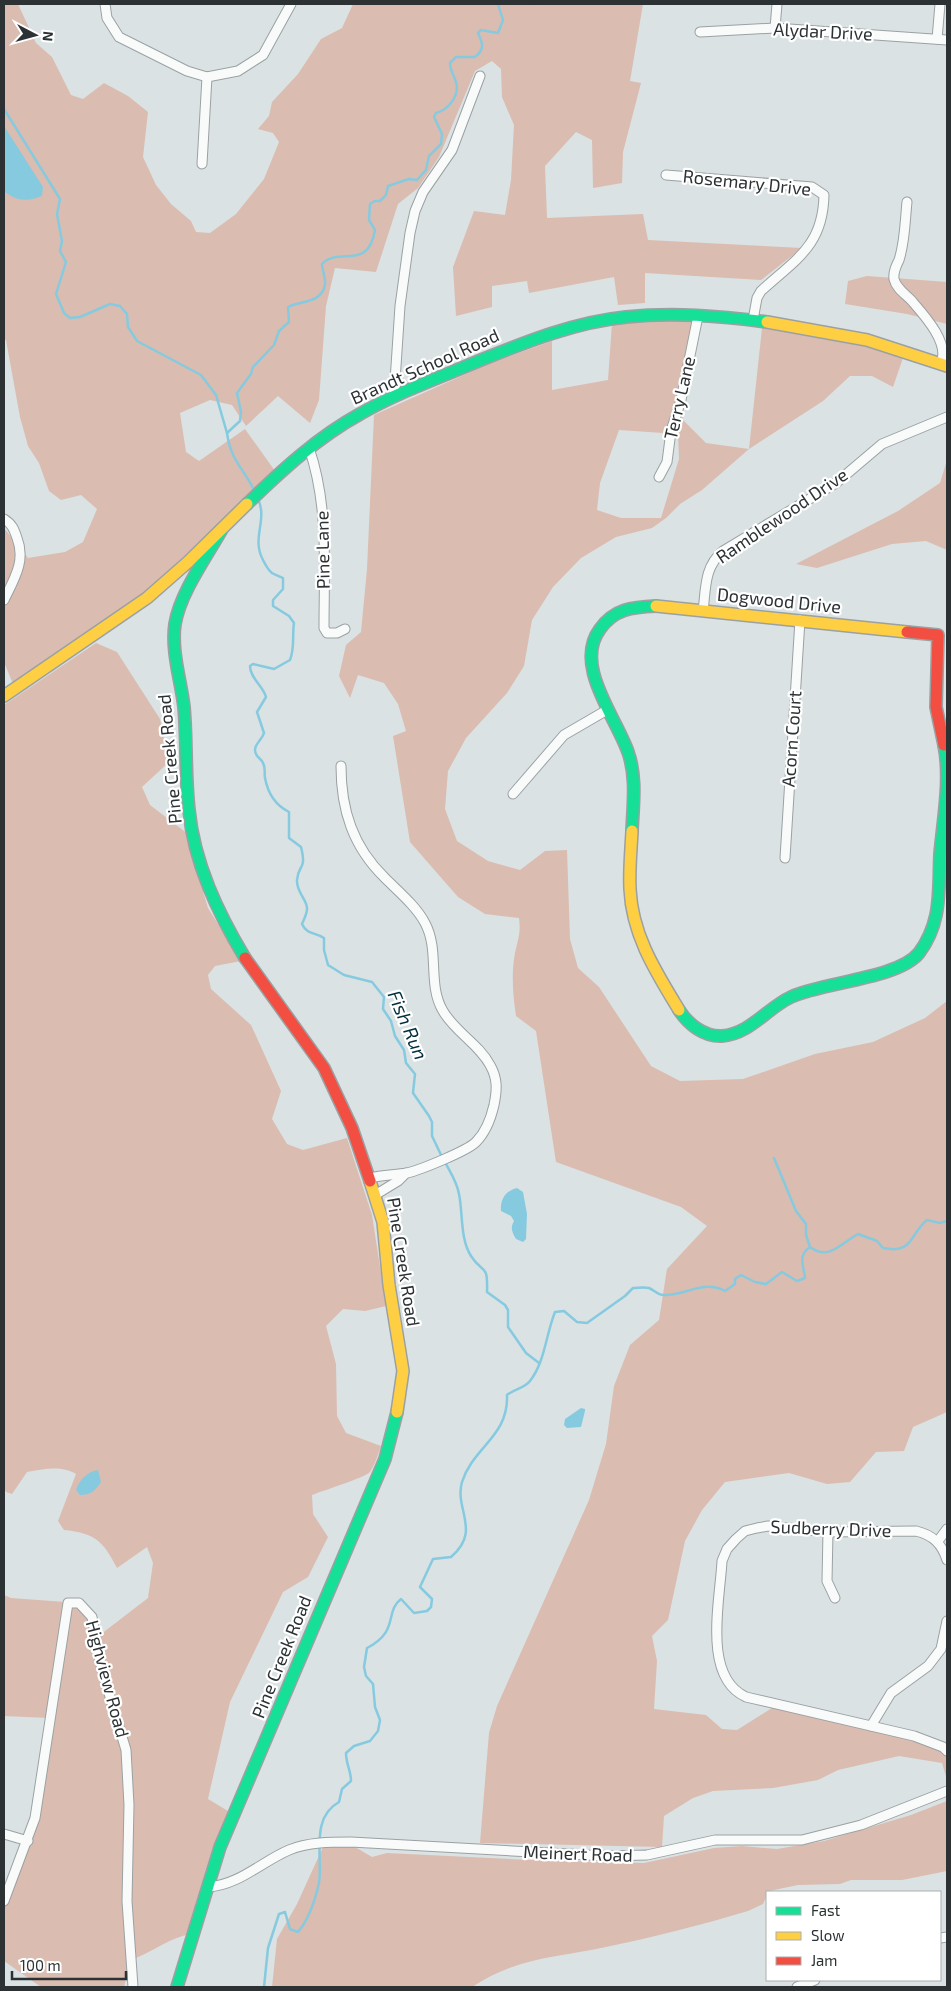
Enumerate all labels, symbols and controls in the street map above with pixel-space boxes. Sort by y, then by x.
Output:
north arrow [10,10,60,60]
street label: Alydar Drive [773,17,873,45]
text: N [39,30,57,42]
street label: Rosemary Drive [682,164,812,200]
street label: Brandt School Road [347,323,502,409]
street label: Terry Lane [659,354,699,442]
street label: Ramblewood Drive [711,463,852,567]
street label: Pine Lane [310,511,334,589]
street label: Dogwood Drive [716,583,842,617]
street label: Acorn Court [777,690,805,788]
street label: Pine Creek Road [152,693,186,825]
water label: Fish Run [384,987,433,1063]
street label: Pine Creek Road [383,1196,425,1328]
street label: Sudberry Drive [770,1515,892,1541]
street label: Pine Creek Road [246,1592,316,1721]
street label: Highview Road [82,1618,134,1740]
street label: Meinert Road [523,1840,633,1866]
legend [766,1891,941,1981]
text: Fast [811,1901,841,1919]
text: Slow [811,1926,845,1944]
scale bar [12,1948,126,1980]
text: Jam [811,1951,837,1969]
text: 100 m [20,1956,61,1974]

